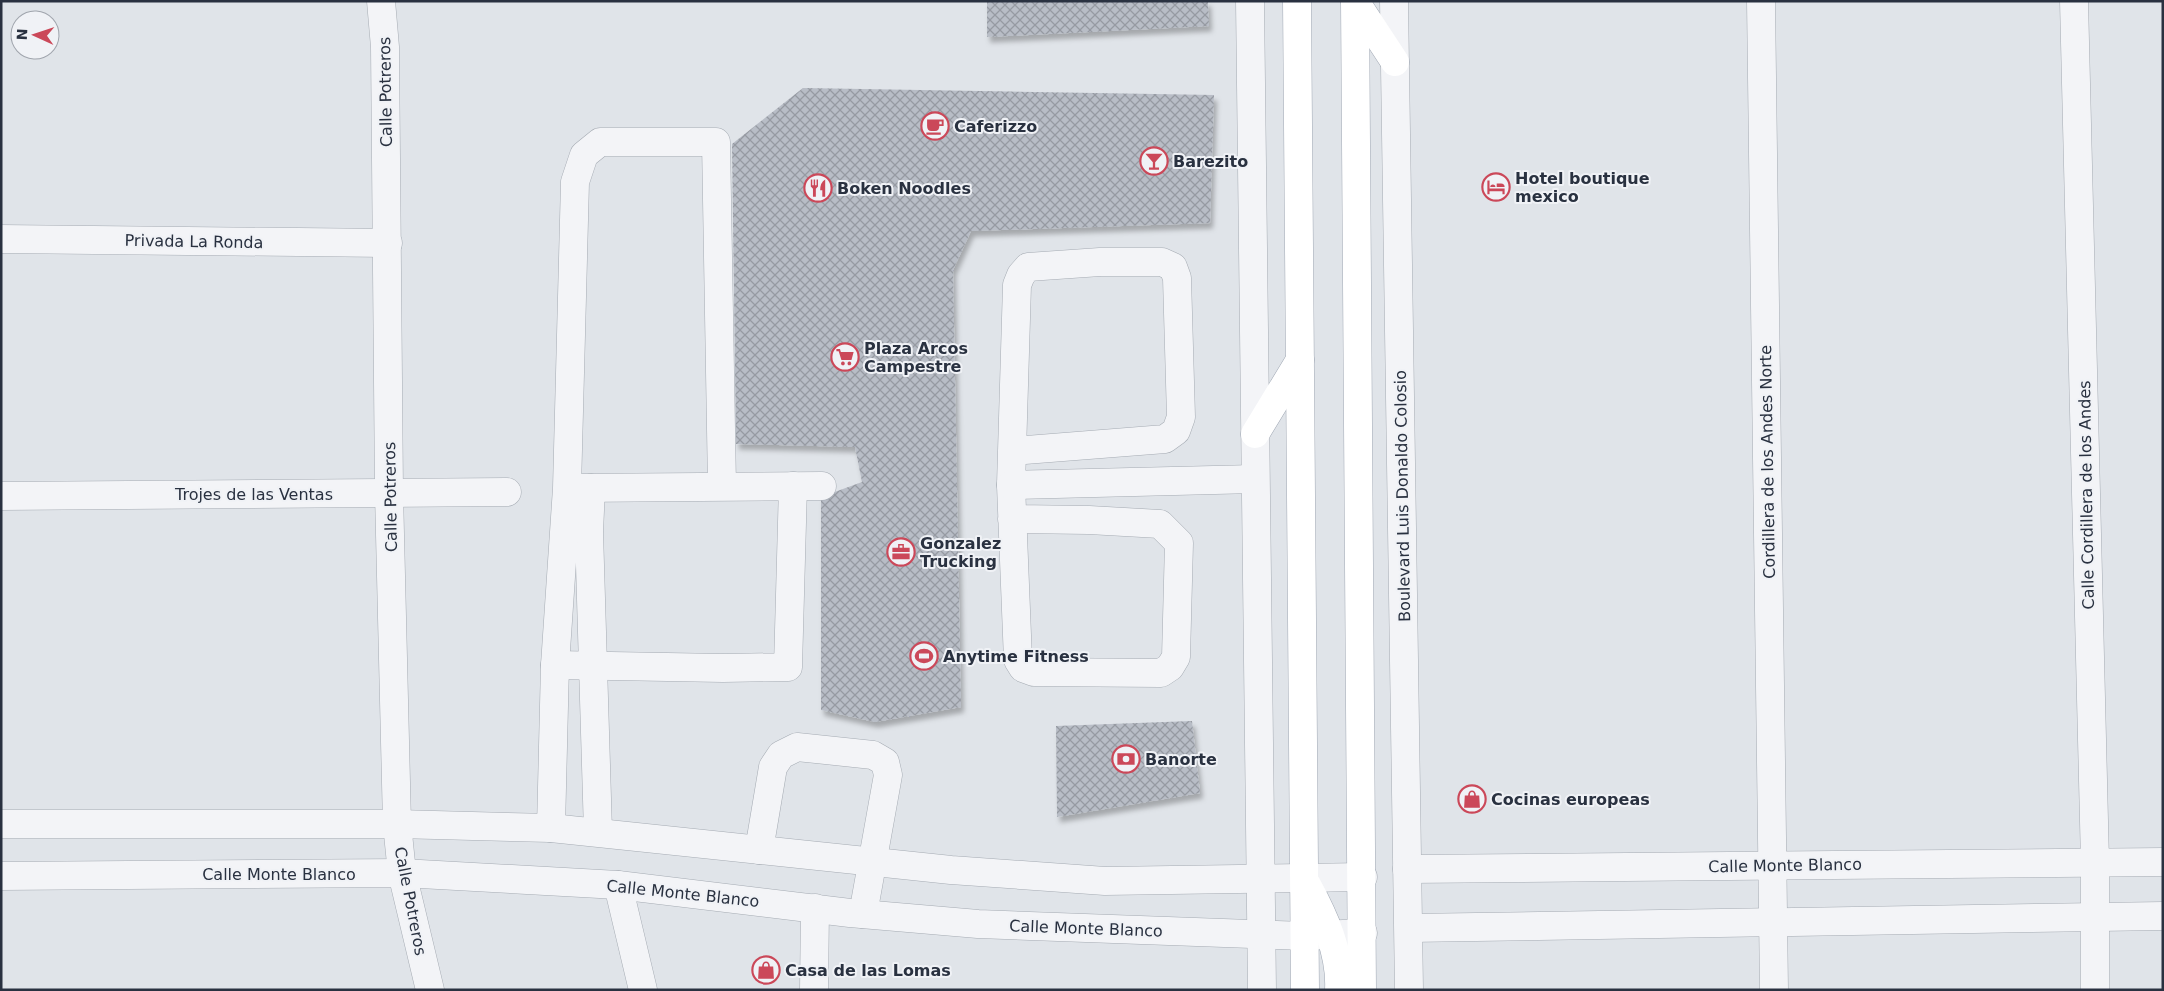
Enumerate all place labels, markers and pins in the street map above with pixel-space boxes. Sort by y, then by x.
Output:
cafe icon: Caferizzo [920,111,950,141]
place label: Caferizzo [954,117,1037,136]
bar icon: Barezito [1139,146,1169,176]
place label: Barezito [1173,152,1248,171]
place label: Hotel boutique mexico [1515,169,1650,206]
hotel icon: Hotel boutique mexico [1481,172,1511,202]
restaurant icon: Boken Noodles [803,173,833,203]
place label: Boken Noodles [837,179,971,198]
place label: Plaza Arcos Campestre [864,339,968,376]
supermarket icon: Plaza Arcos Campestre [830,342,860,372]
place label: Gonzalez Trucking [920,534,1001,571]
office icon: Gonzalez Trucking [886,537,916,567]
sports icon: Anytime Fitness [909,641,939,671]
place label: Anytime Fitness [943,647,1089,666]
bank icon: Banorte [1111,744,1141,774]
place label: Banorte [1145,750,1217,769]
shop icon: Cocinas europeas [1457,784,1487,814]
place label: Cocinas europeas [1491,790,1650,809]
shop icon: Casa de las Lomas [751,955,781,985]
place label: Casa de las Lomas [785,961,951,980]

